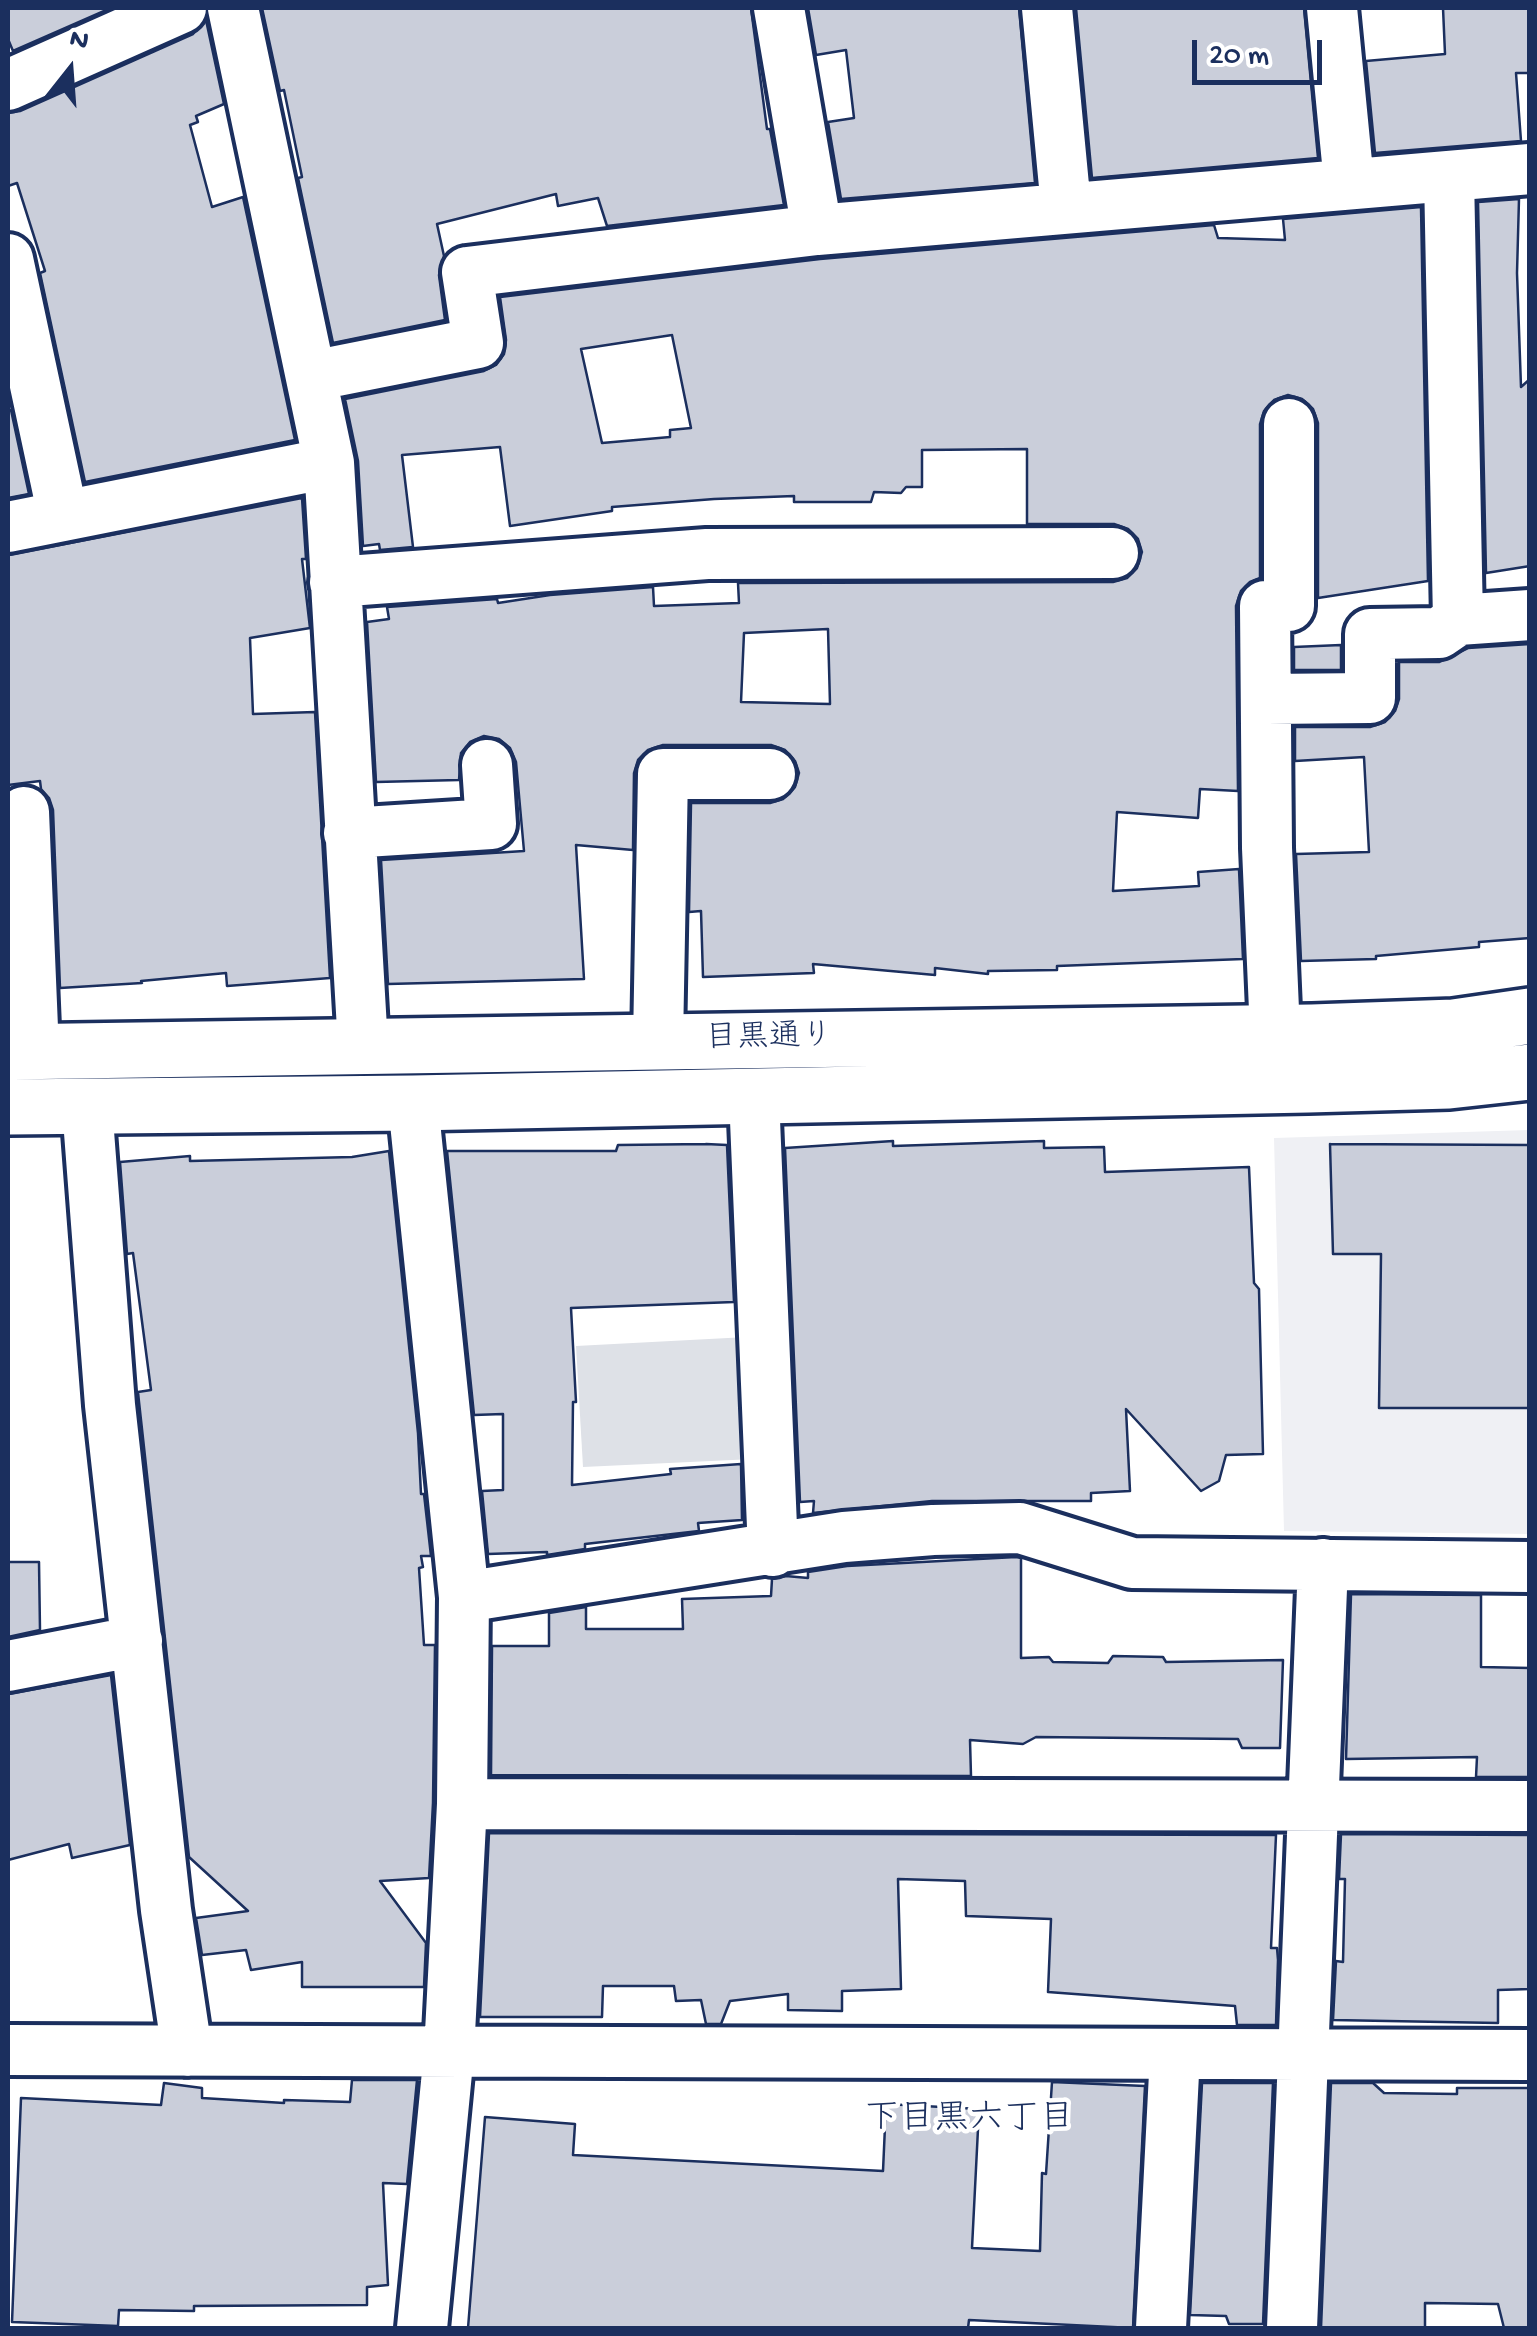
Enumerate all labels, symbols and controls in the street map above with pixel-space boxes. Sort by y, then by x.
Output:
north arrow [20,20,120,120]
scale bar [1197,20,1327,82]
text: N [65,22,92,59]
text: 20 m [1209,40,1269,75]
street label: 目黒通り [705,1020,833,1060]
district label: 下目黒六丁目 [864,2101,1074,2143]

